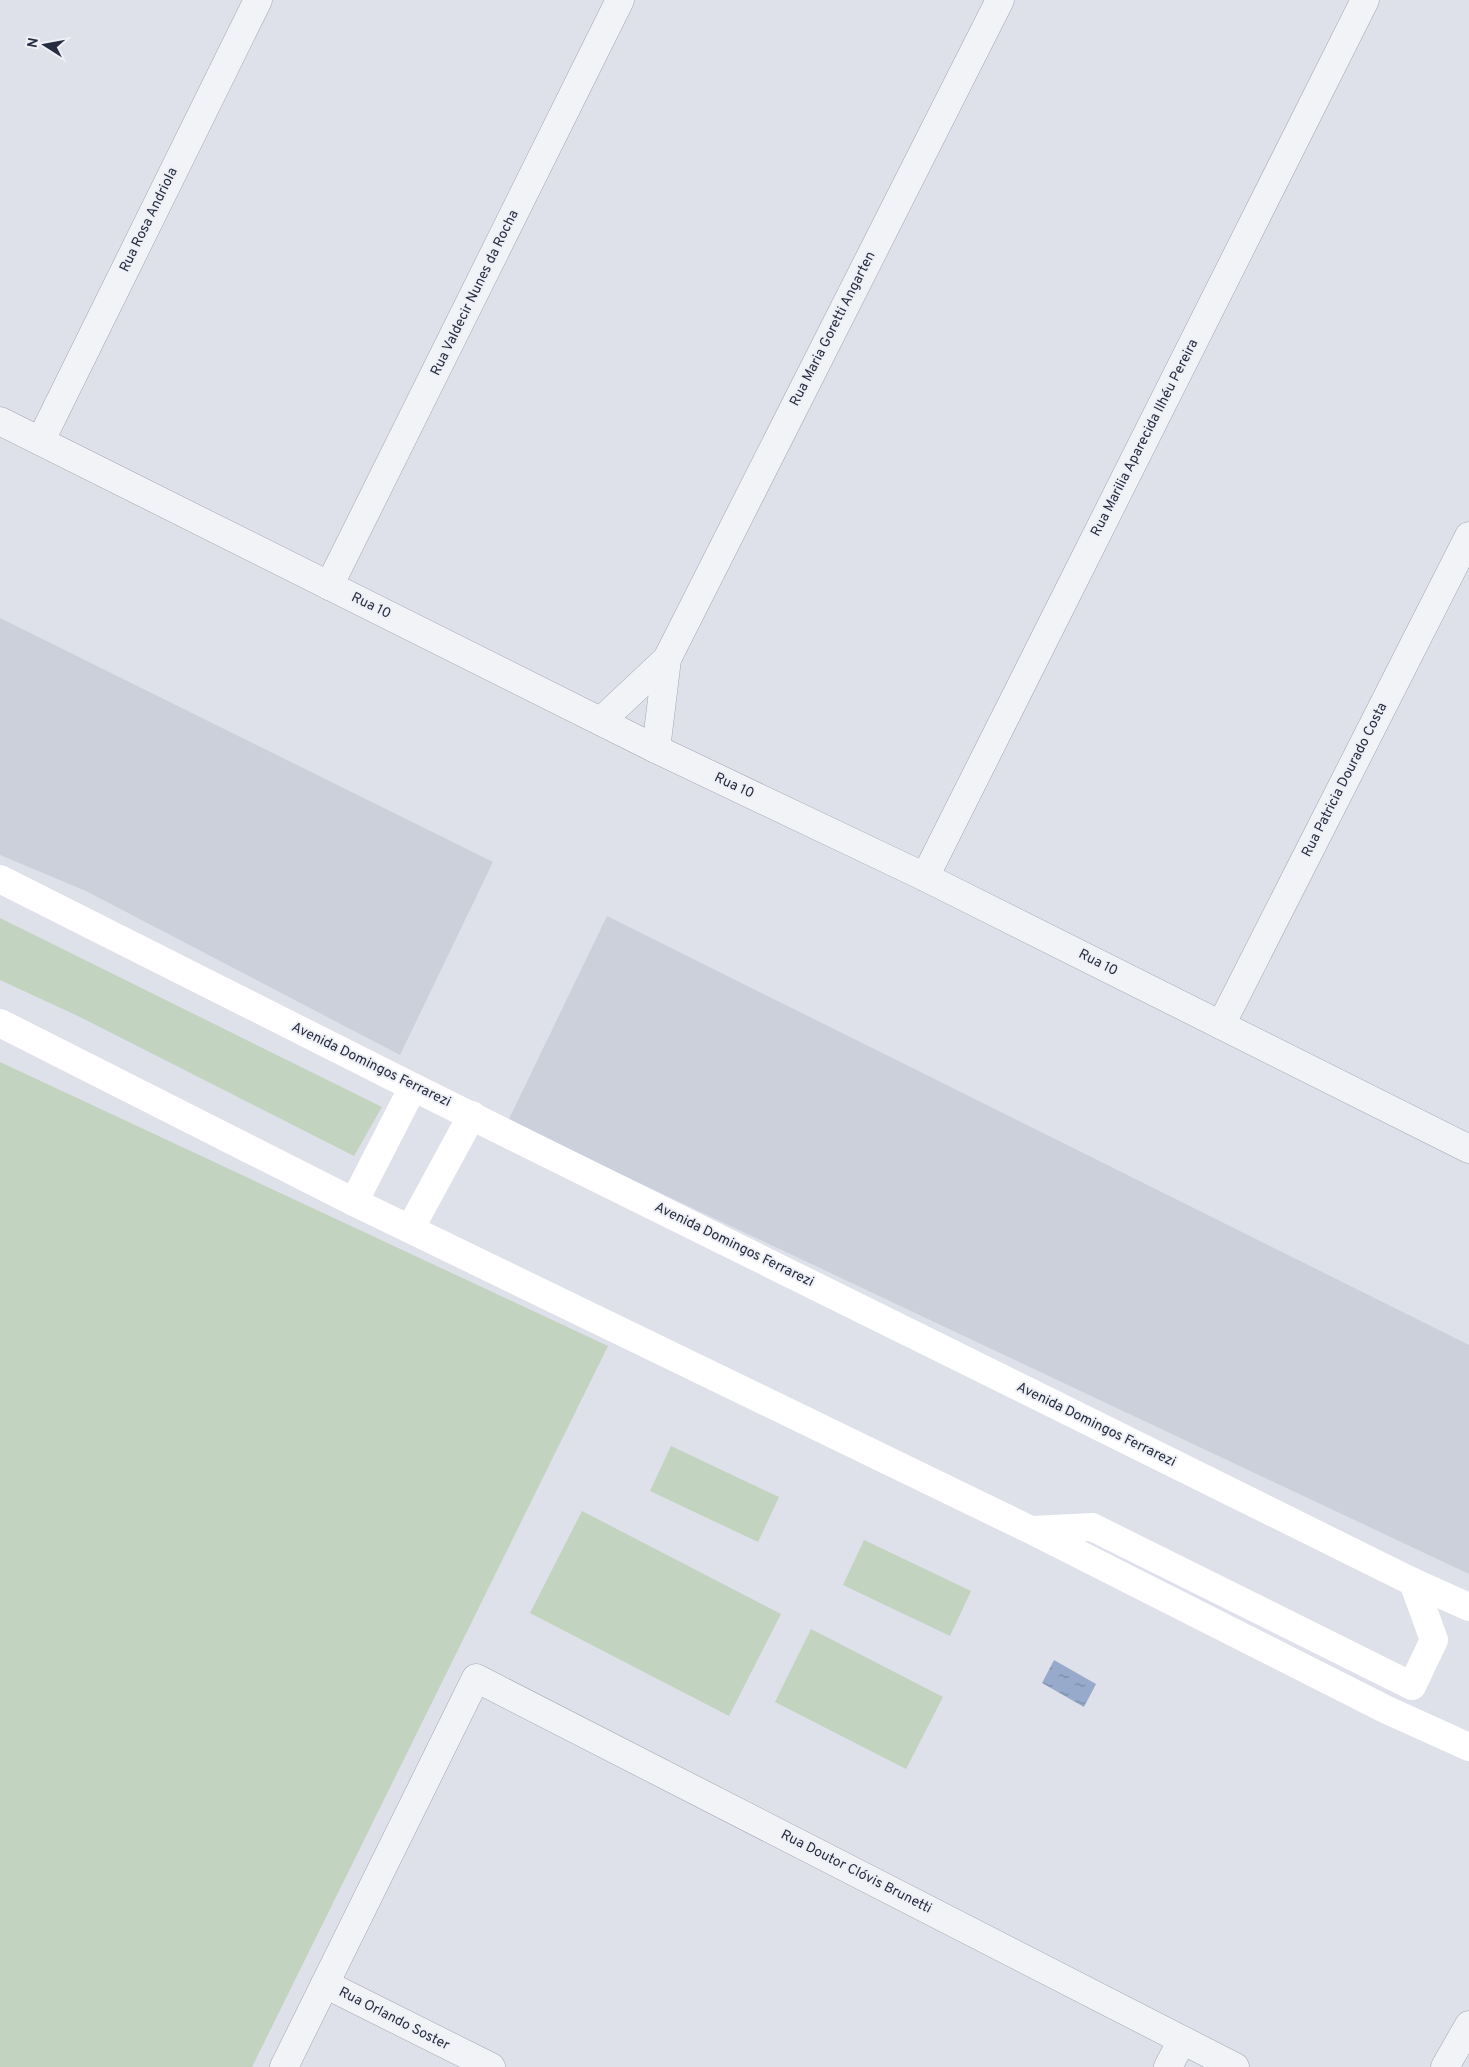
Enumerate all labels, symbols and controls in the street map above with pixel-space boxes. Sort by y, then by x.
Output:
north arrow [20,20,70,70]
text: N [24,36,43,49]
street label: Rua Rosa Andriola [116,165,182,275]
street label: Rua Valdecir Nunes da Rocha [427,207,523,379]
street label: Rua Maria Goretti Angarten [787,249,879,409]
street label: Rua Marilia Aparecida Ilhéu Pereira [1088,337,1202,539]
street label: Rua 10 [348,589,394,623]
street label: Rua Patricia Dourado Costa [1299,700,1391,860]
street label: Rua 10 [711,769,757,803]
street label: Rua 10 [1075,946,1121,980]
street label: Avenida Domingos Ferrarezi [289,1019,453,1111]
street label: Avenida Domingos Ferrarezi [652,1199,816,1291]
street label: Avenida Domingos Ferrarezi [1014,1379,1178,1471]
street label: Rua Doutor Clóvis Brunetti [778,1826,934,1918]
street label: Rua Orlando Soster [336,1984,453,2055]

